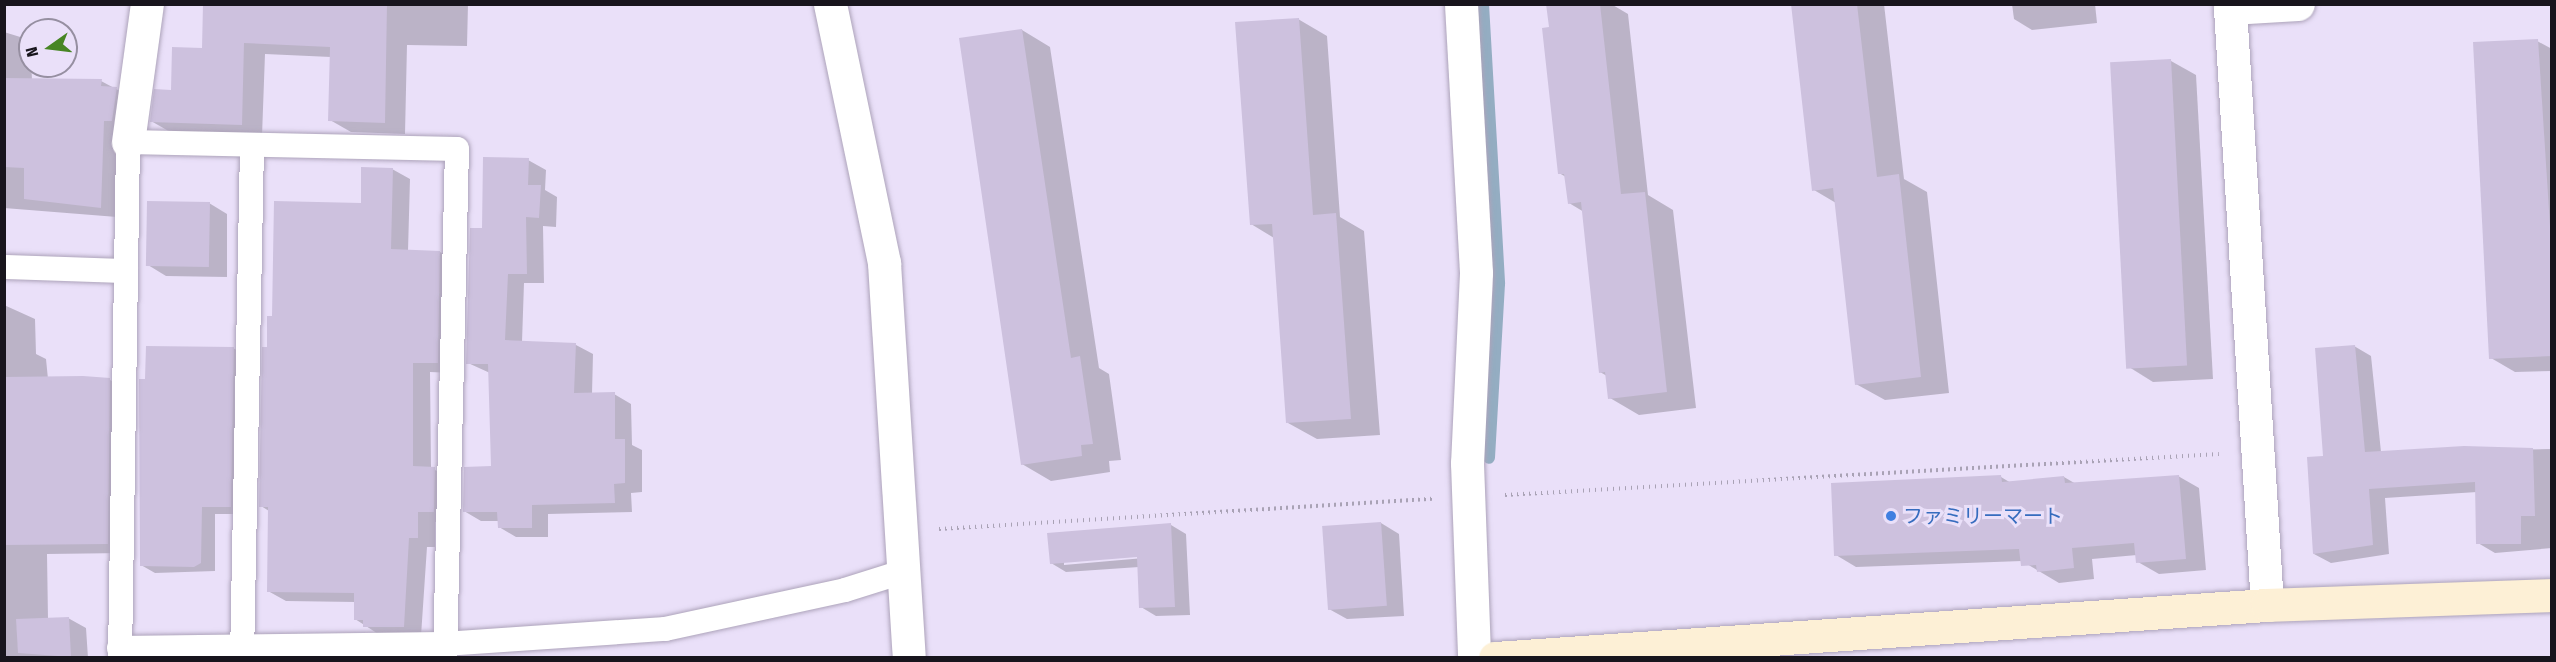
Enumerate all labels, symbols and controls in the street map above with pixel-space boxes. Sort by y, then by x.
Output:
north arrow [18,18,78,78]
text: N [22,45,42,59]
place label: ファミリーマート [1903,504,2063,528]
marker: ファミリーマート [1884,509,1898,523]

